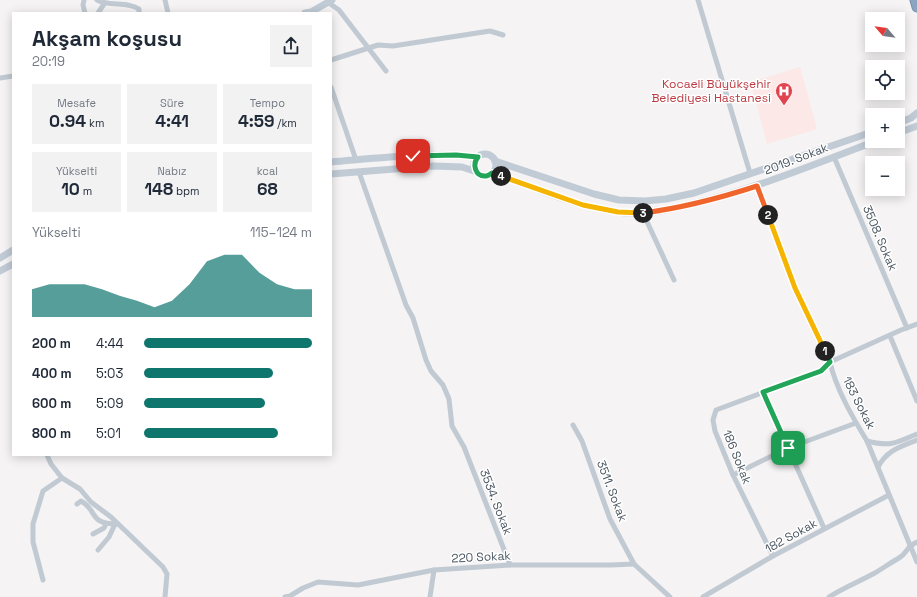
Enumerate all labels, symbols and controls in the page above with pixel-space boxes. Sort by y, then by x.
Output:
north arrow [865,12,905,52]
map controls [865,12,905,196]
text: Akşam koşusu [32,24,182,52]
button: share [270,25,312,67]
text: 20:19 [32,53,65,70]
button: locate [865,60,905,100]
place label: Kocaeli Büyükşehir Belediyesi Hastanesi [651,76,771,106]
hospital icon: Kocaeli Büyükşehir Belediyesi Hastanesi [774,81,794,106]
text: Mesafe [57,96,96,110]
text: Süre [160,96,184,110]
text: Tempo [250,96,285,110]
button: + [865,108,905,148]
text: 0.94 [49,110,86,132]
text: 4:41 [155,110,189,132]
text: 4:59 [238,110,274,132]
text: km [86,116,104,130]
text: /km [274,116,297,130]
pin [396,139,430,173]
street label: 2019. Sokak [762,139,831,179]
icon: check [402,145,424,167]
button: − [865,156,905,196]
text: Yükselti [56,164,97,178]
text: Nabız [157,164,187,178]
text: kcal [257,164,278,178]
pin: 4 [491,166,511,186]
text: 4 [498,169,505,183]
text: 10 [61,178,80,200]
text: 148 [144,178,173,200]
text: 68 [257,178,278,200]
text: m [80,184,92,198]
text: bpm [173,184,200,198]
pin: 3 [633,203,653,223]
street label: 3508. Sokak [859,203,901,274]
pin: 2 [758,205,778,225]
text: 3 [640,206,646,220]
text: 2 [765,208,771,222]
text: Yükselti [32,224,81,241]
text: 115–124 m [250,224,312,241]
text: 200 m [32,335,71,352]
text: 4:44 [96,335,124,352]
pin: 1 [815,341,835,361]
text: 1 [823,344,827,358]
text: 400 m [32,365,72,382]
text: 5:03 [96,365,123,382]
street label: 183 Sokak [839,374,879,433]
text: 600 m [32,395,71,412]
text: 5:09 [96,395,123,412]
text: 800 m [32,425,71,442]
text: 5:01 [96,425,121,442]
street label: 186 Sokak [719,427,755,487]
pin [771,431,805,465]
icon: arrive [777,437,799,459]
street label: 3511. Sokak [593,458,631,524]
street label: 3534. Sokak [476,467,516,538]
street label: 182 Sokak [762,515,820,557]
street label: 220 Sokak [451,547,512,567]

